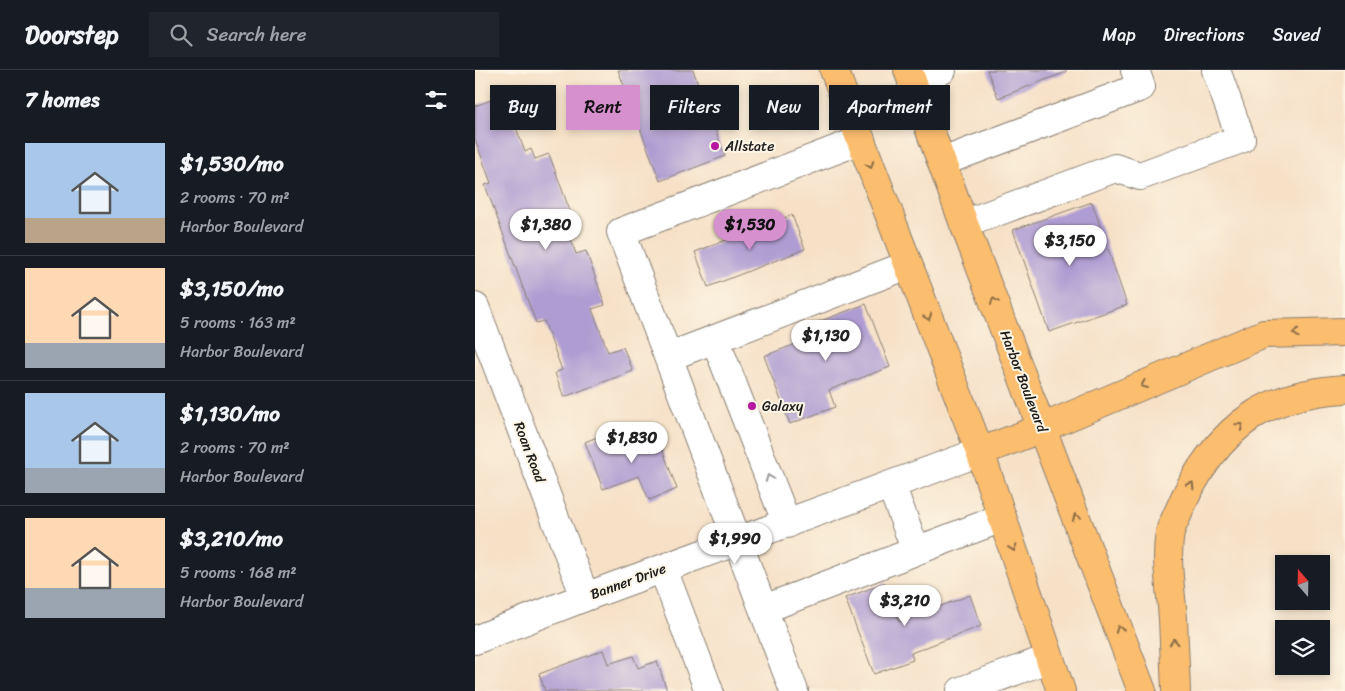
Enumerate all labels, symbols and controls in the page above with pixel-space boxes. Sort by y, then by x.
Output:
search box [149,12,499,57]
text: Doorstep [25,14,119,56]
text: Search here [207,18,307,51]
text: Map [1103,19,1136,51]
text: Directions [1164,19,1245,51]
text: Saved [1273,19,1320,51]
icon: search [167,21,195,49]
text: 7 homes [25,81,100,119]
chip: Buy [490,85,556,130]
chip: Rent [566,85,640,130]
chip: Filters [650,85,739,130]
chip: New [749,85,819,130]
chip: Apartment [829,85,950,130]
icon: filters [422,86,450,114]
place label: Allstate [724,134,774,159]
marker: Allstate [709,140,721,152]
text: $1,530/mo [180,145,284,183]
one-way arrow [864,160,874,168]
icon: home [65,163,125,223]
text: 2 rooms · 70 m² [180,183,290,212]
pin: $1,380 [505,208,587,251]
pin: $1,530 [709,208,791,251]
text: $1,380 [521,210,571,239]
text: $1,530 [725,210,775,239]
text: Harbor Boulevard [180,212,303,241]
pin: $3,150 [1029,224,1111,267]
text: $3,150 [1045,226,1095,255]
text: $3,150/mo [180,270,284,308]
icon: home [65,288,125,348]
one-way arrow [989,297,1000,306]
text: 5 rooms · 163 m² [180,308,296,337]
one-way arrow [922,312,932,320]
pin: $1,130 [785,320,867,362]
text: $1,130 [802,321,850,350]
street label: Harbor Boulevard [993,326,1055,437]
one-way arrow [1292,328,1300,339]
text: Harbor Boulevard [180,337,303,366]
one-way arrow [1140,379,1149,390]
place label: Galaxy [762,394,804,419]
text: $1,130/mo [180,395,280,433]
marker: Galaxy [746,400,758,412]
icon: home [65,413,125,473]
street label: Roan Road [506,418,553,488]
pin: $1,830 [591,422,673,464]
text: $1,830 [607,423,657,452]
one-way arrow [1234,424,1243,432]
text: 2 rooms · 70 m² [180,433,290,462]
text: Harbor Boulevard [180,462,303,491]
one-way arrow [765,474,775,483]
one-way arrow [1185,481,1194,490]
one-way arrow [1072,513,1082,522]
text: $3,210/mo [180,520,283,558]
pin: $1,990 [694,522,776,565]
text: $1,990 [709,524,761,553]
icon: home [65,538,125,598]
one-way arrow [1007,544,1017,552]
north arrow [1275,555,1330,610]
map controls [1275,555,1330,675]
street label: Banner Drive [587,556,670,607]
text: 5 rooms · 168 m² [180,558,297,587]
pin: $3,210 [864,584,946,627]
text: $3,210 [880,586,930,615]
text: Harbor Boulevard [180,587,303,616]
button: layers [1275,620,1330,675]
one-way arrow [1114,625,1125,634]
one-way arrow [1168,638,1179,646]

